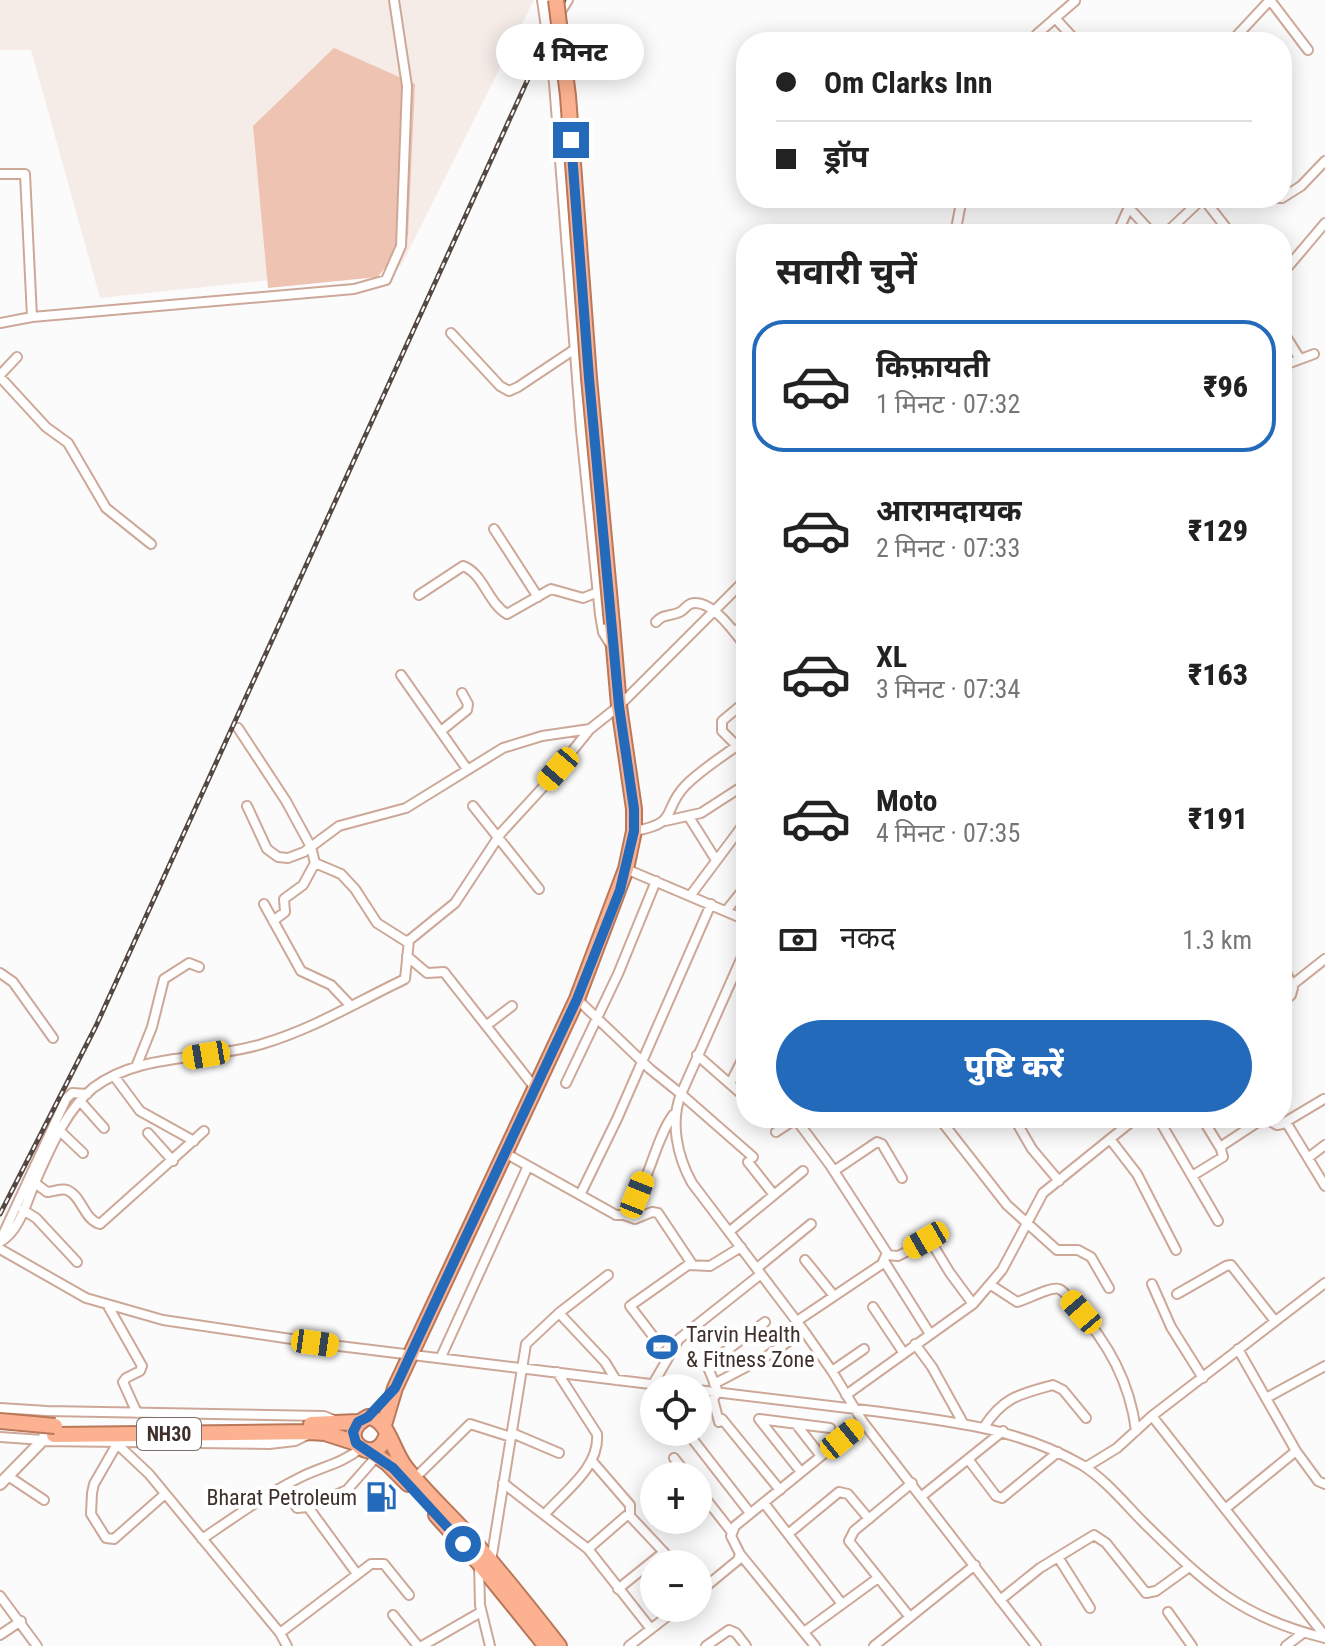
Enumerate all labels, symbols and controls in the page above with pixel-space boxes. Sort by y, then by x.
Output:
callout: 4 मिनट [497,24,645,80]
text: 4 मिनट [532,37,608,67]
text: Om Clarks Inn [824,65,993,100]
route end [553,122,589,158]
text: ड्रॉप [824,139,868,174]
text: सवारी चुनें [776,251,917,293]
text: किफ़ायती [876,349,990,384]
icon: car [780,350,852,422]
text: ₹96 [1203,369,1248,404]
text: 1 मिनट · 07:32 [876,389,1020,419]
text: आरामदायक [876,493,1022,528]
icon: car [780,494,852,566]
text: ₹129 [1188,513,1248,548]
text: 2 मिनट · 07:33 [876,533,1020,563]
icon: car [780,638,852,710]
text: XL [876,639,907,674]
text: ₹163 [1188,657,1248,692]
text: 3 मिनट · 07:34 [876,674,1020,704]
car [533,743,583,795]
icon: car [780,782,852,854]
text: Moto [876,783,937,818]
text: ₹191 [1188,801,1248,836]
text: 4 मिनट · 07:35 [876,818,1020,848]
icon: cash [776,918,820,962]
text: नकद [840,920,896,955]
text: 1.3 km [1182,925,1252,955]
button: पुष्टि करें [776,1020,1252,1112]
car [180,1039,232,1071]
car [617,1168,657,1222]
car [899,1218,953,1262]
car [1056,1286,1106,1338]
place label: Tarvin Health & Fitness Zone [686,1322,815,1372]
car [290,1328,340,1358]
sports icon: Tarvin Health & Fitness Zone [645,1330,679,1364]
map controls [640,1374,712,1622]
button: locate [640,1374,712,1446]
car [816,1415,868,1463]
road number: NH30 [137,1418,201,1450]
button: + [640,1462,712,1534]
fuel station icon: Bharat Petroleum [364,1480,398,1514]
place label: Bharat Petroleum [206,1485,357,1510]
route start [445,1526,481,1562]
button: − [640,1550,712,1622]

